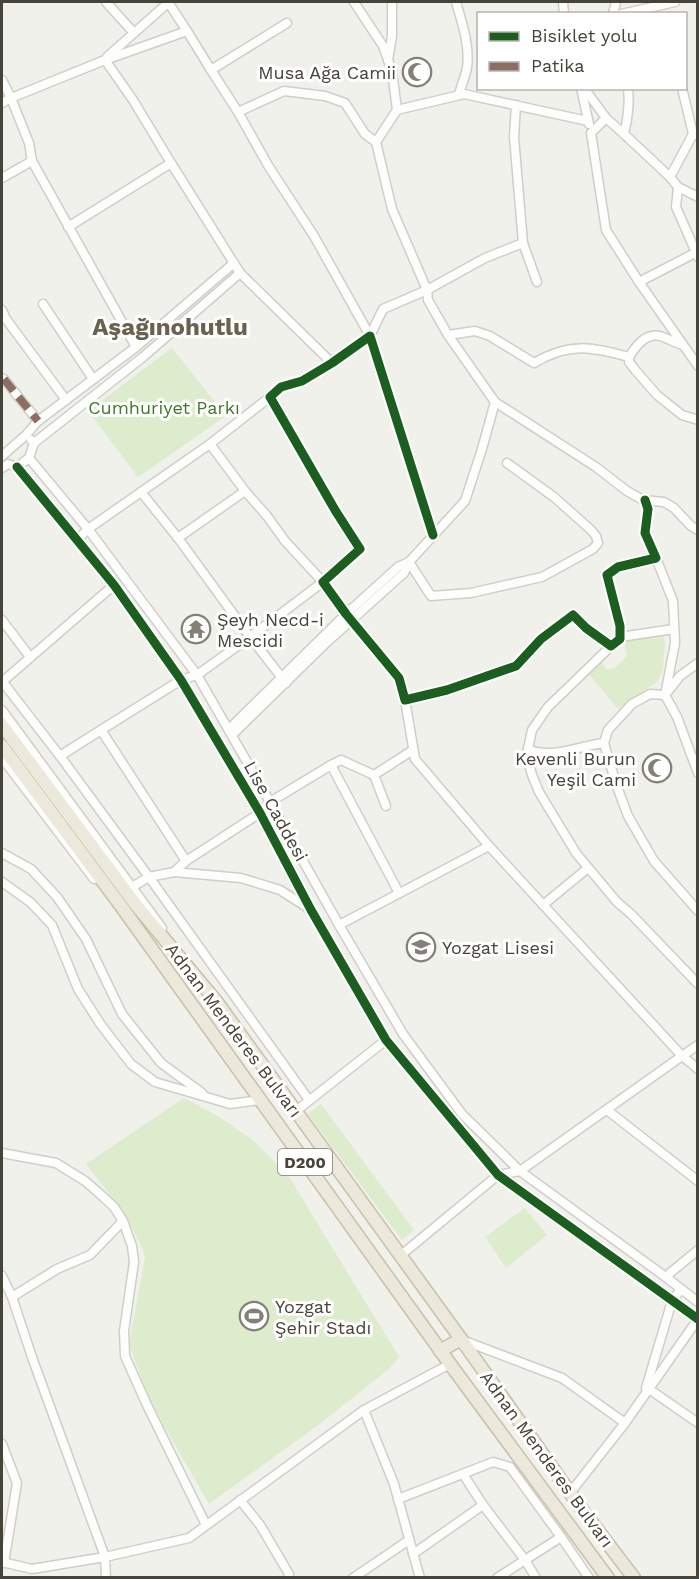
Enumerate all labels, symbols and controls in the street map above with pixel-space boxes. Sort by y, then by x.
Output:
legend [477,12,687,90]
text: Bisiklet yolu [531,25,638,46]
text: Patika [531,55,584,76]
mosque icon: Musa Ağa Camii [401,56,433,88]
place label: Musa Ağa Camii [258,62,396,83]
district label: Aşağınohutlu [92,313,248,341]
park label: Cumhuriyet Parkı [88,397,240,418]
place label: Şeyh Necd-i Mescidi [217,609,324,651]
temple icon: Şeyh Necd-i Mescidi [180,613,212,645]
place label: Kevenli Burun Yeşil Cami [515,748,636,790]
mosque icon: Kevenli Burun Yeşil Cami [641,752,673,784]
street label: Lise Caddesi [240,757,312,865]
school or university icon: Yozgat Lisesi [405,931,437,963]
place label: Yozgat Lisesi [442,937,554,958]
street label: Adnan Menderes Bulvarı [162,939,306,1121]
road number: D200 [278,1149,332,1175]
place label: Yozgat Şehir Stadı [275,1296,371,1338]
sports icon: Yozgat Şehir Stadı [238,1300,270,1332]
street label: Adnan Menderes Bulvarı [476,1367,618,1551]

